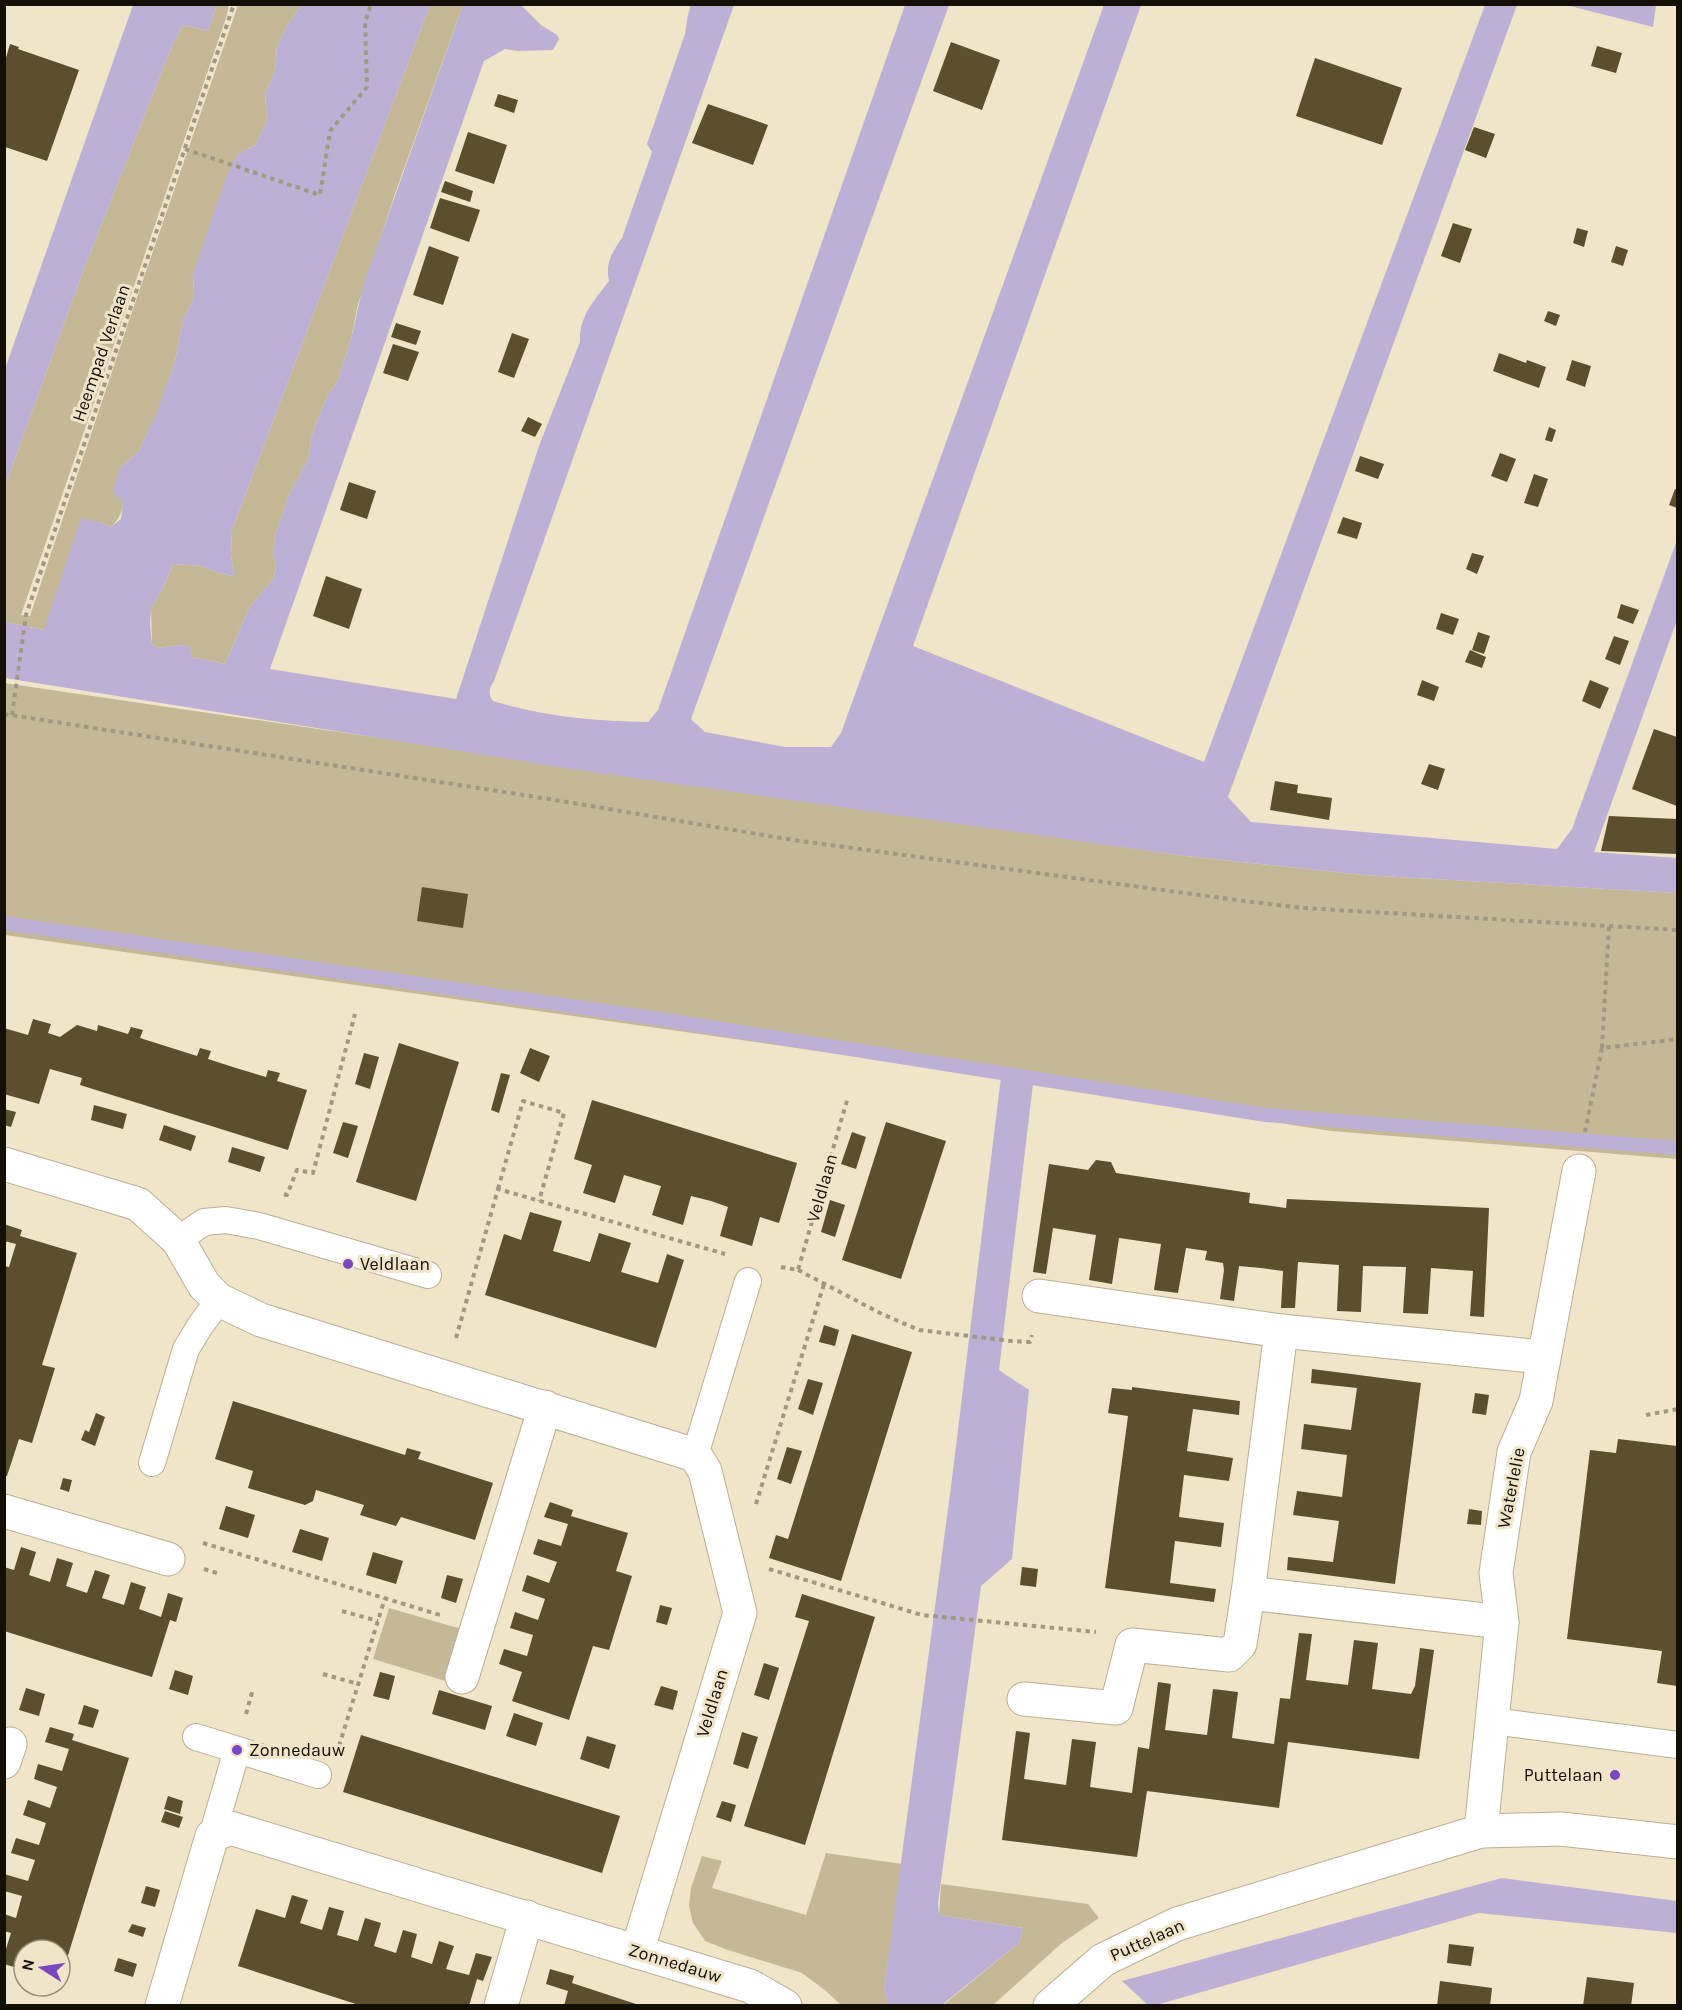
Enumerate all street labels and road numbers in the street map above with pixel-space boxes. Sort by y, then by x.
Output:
street label: Heempad Verlaan [67,281,135,425]
street label: Veldlaan [802,1151,842,1225]
street label: Waterlelie [1492,1446,1530,1530]
street label: Veldlaan [691,1666,733,1740]
street label: Puttelaan [1106,1914,1188,1966]
street label: Zonnedauw [626,1938,724,1988]

